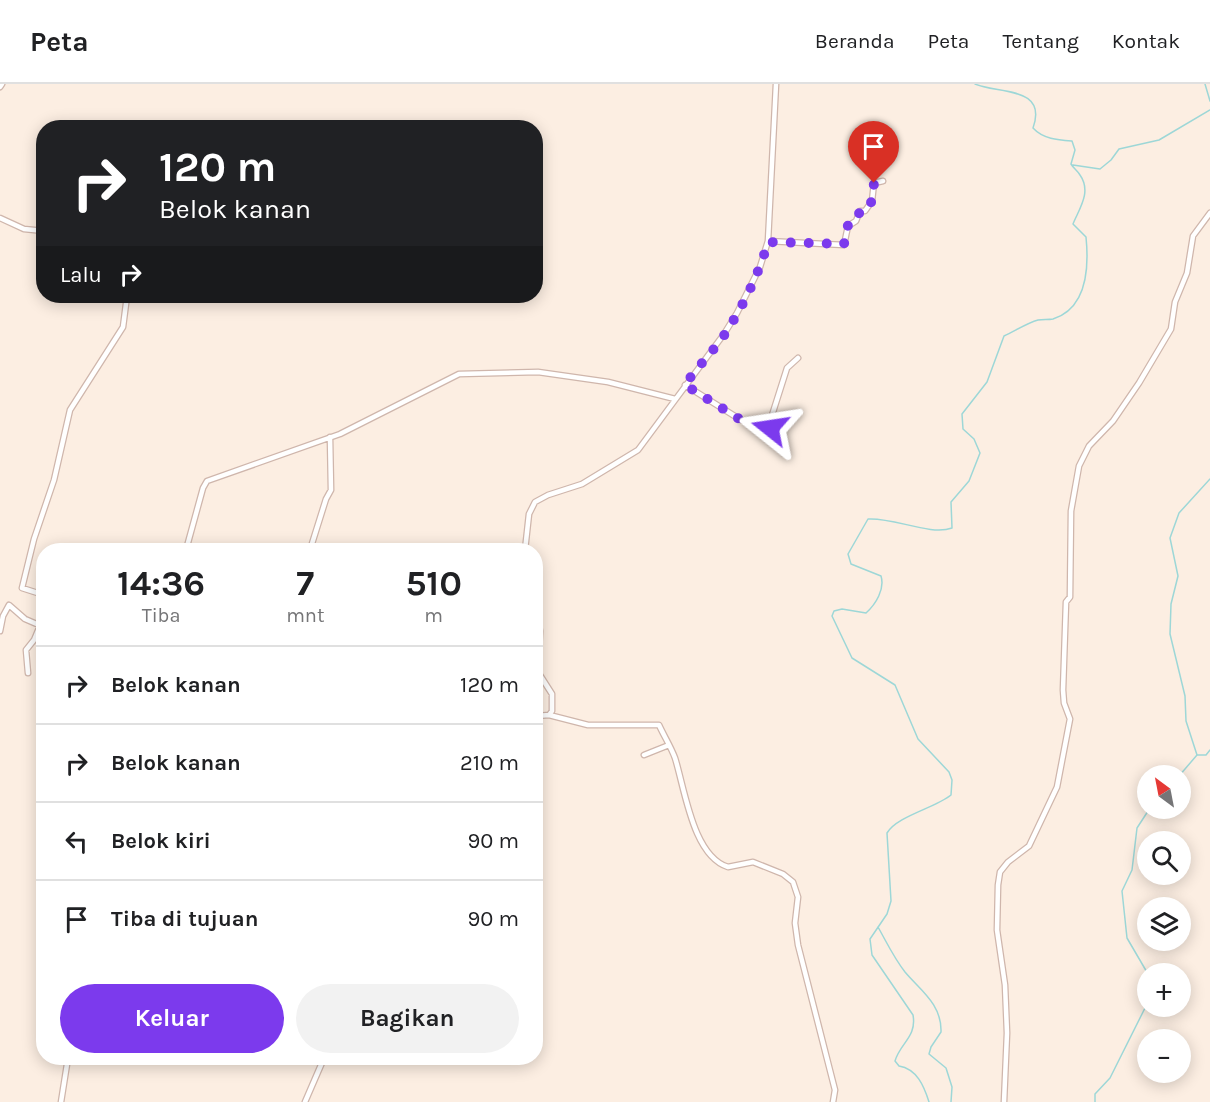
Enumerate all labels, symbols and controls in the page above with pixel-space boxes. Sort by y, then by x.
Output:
text: Peta [30,25,89,58]
text: Beranda [815,29,895,53]
text: Peta [928,29,969,53]
text: Tentang [1002,29,1079,53]
text: Kontak [1112,29,1180,53]
pin [848,121,899,183]
icon: arrive [857,130,890,163]
text: 120 m [159,142,276,192]
icon: right [60,144,138,222]
text: Belok kanan [159,193,311,225]
icon: right [114,258,147,291]
text: Lalu [60,262,102,288]
position arrow [738,396,802,460]
text: 14:36 [117,562,205,604]
text: 7 [296,562,314,604]
text: 510 [405,562,462,604]
text: Tiba [142,604,180,627]
text: mnt [286,604,324,627]
text: m [424,604,443,627]
icon: right [60,669,93,702]
text: Belok kanan [111,672,241,698]
text: 120 m [460,672,519,698]
icon: right [60,747,93,780]
text: Belok kanan [111,750,241,776]
text: 210 m [460,750,519,776]
north arrow [1137,765,1191,819]
map controls [1137,765,1191,1083]
icon: left [60,825,93,858]
text: Belok kiri [111,828,211,854]
text: 90 m [467,828,519,854]
button: search [1137,831,1191,885]
button: layers [1137,897,1191,951]
icon: arrive [60,903,93,936]
text: Tiba di tujuan [111,906,258,932]
text: 90 m [467,906,519,932]
button: + [1137,963,1191,1017]
button: Keluar [60,984,284,1053]
button: Bagikan [296,984,519,1053]
button: − [1137,1029,1191,1083]

